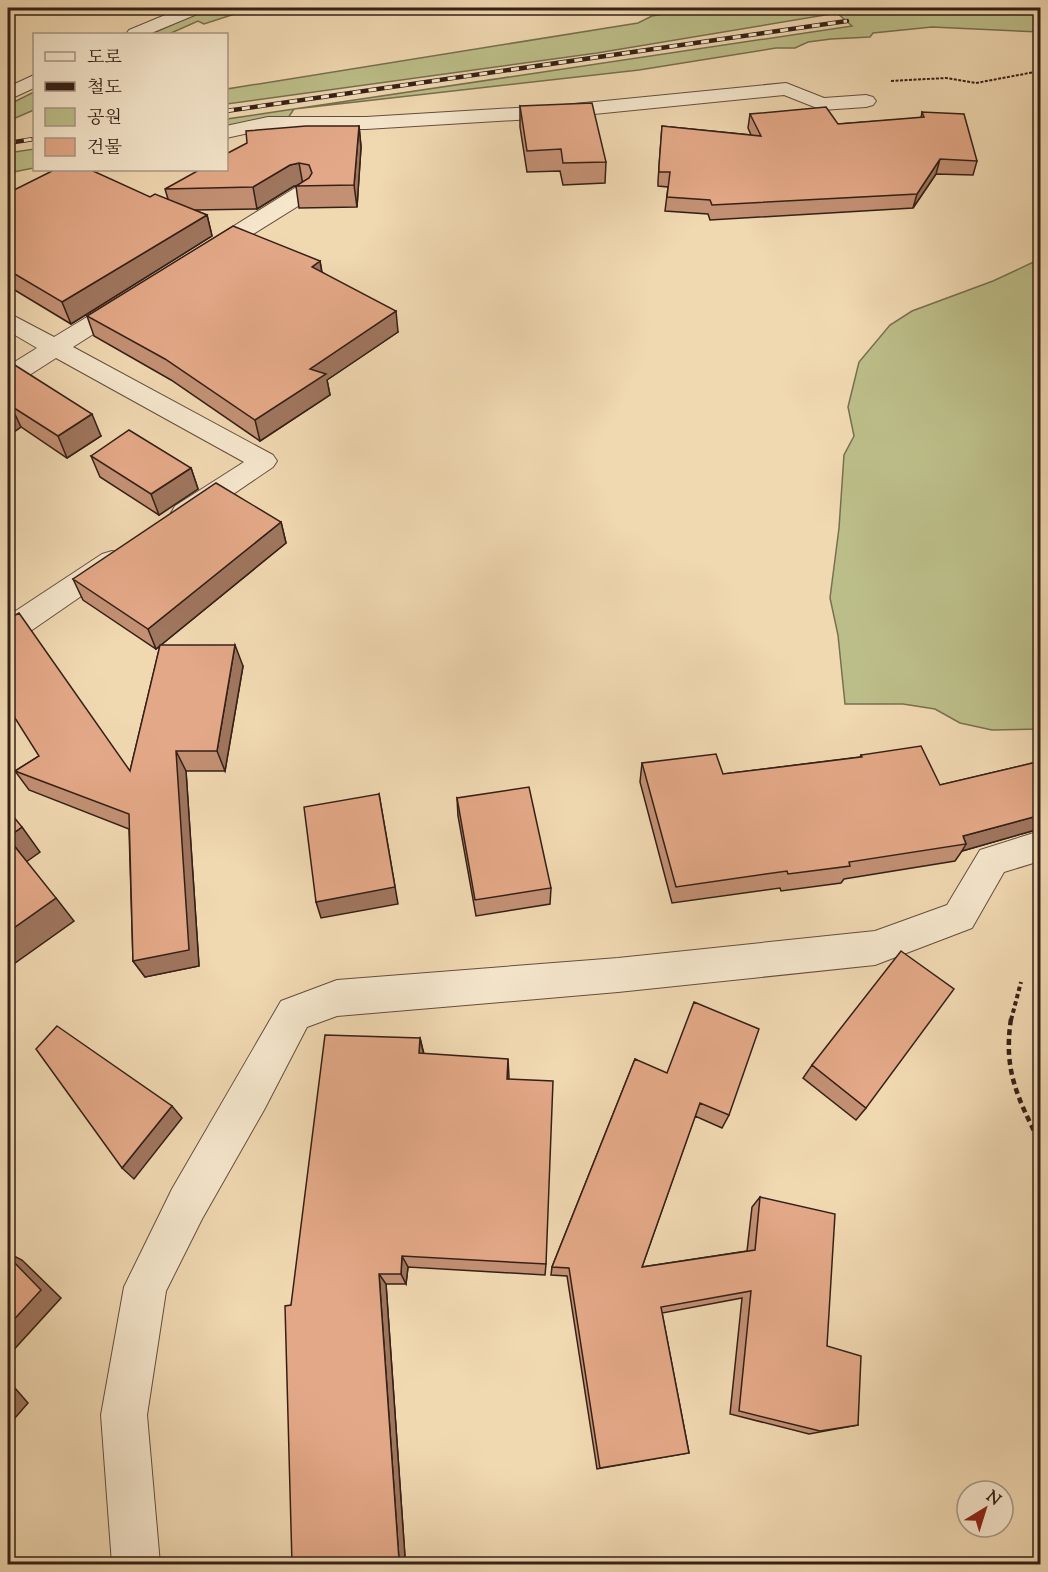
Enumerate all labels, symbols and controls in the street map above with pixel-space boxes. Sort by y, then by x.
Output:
legend [33,33,228,171]
text: 도로 [87,46,122,72]
text: 철도 [87,76,122,102]
text: 공원 [87,106,122,132]
text: 건물 [87,136,122,162]
north arrow [955,1479,1015,1539]
text: N [981,1486,1005,1512]

